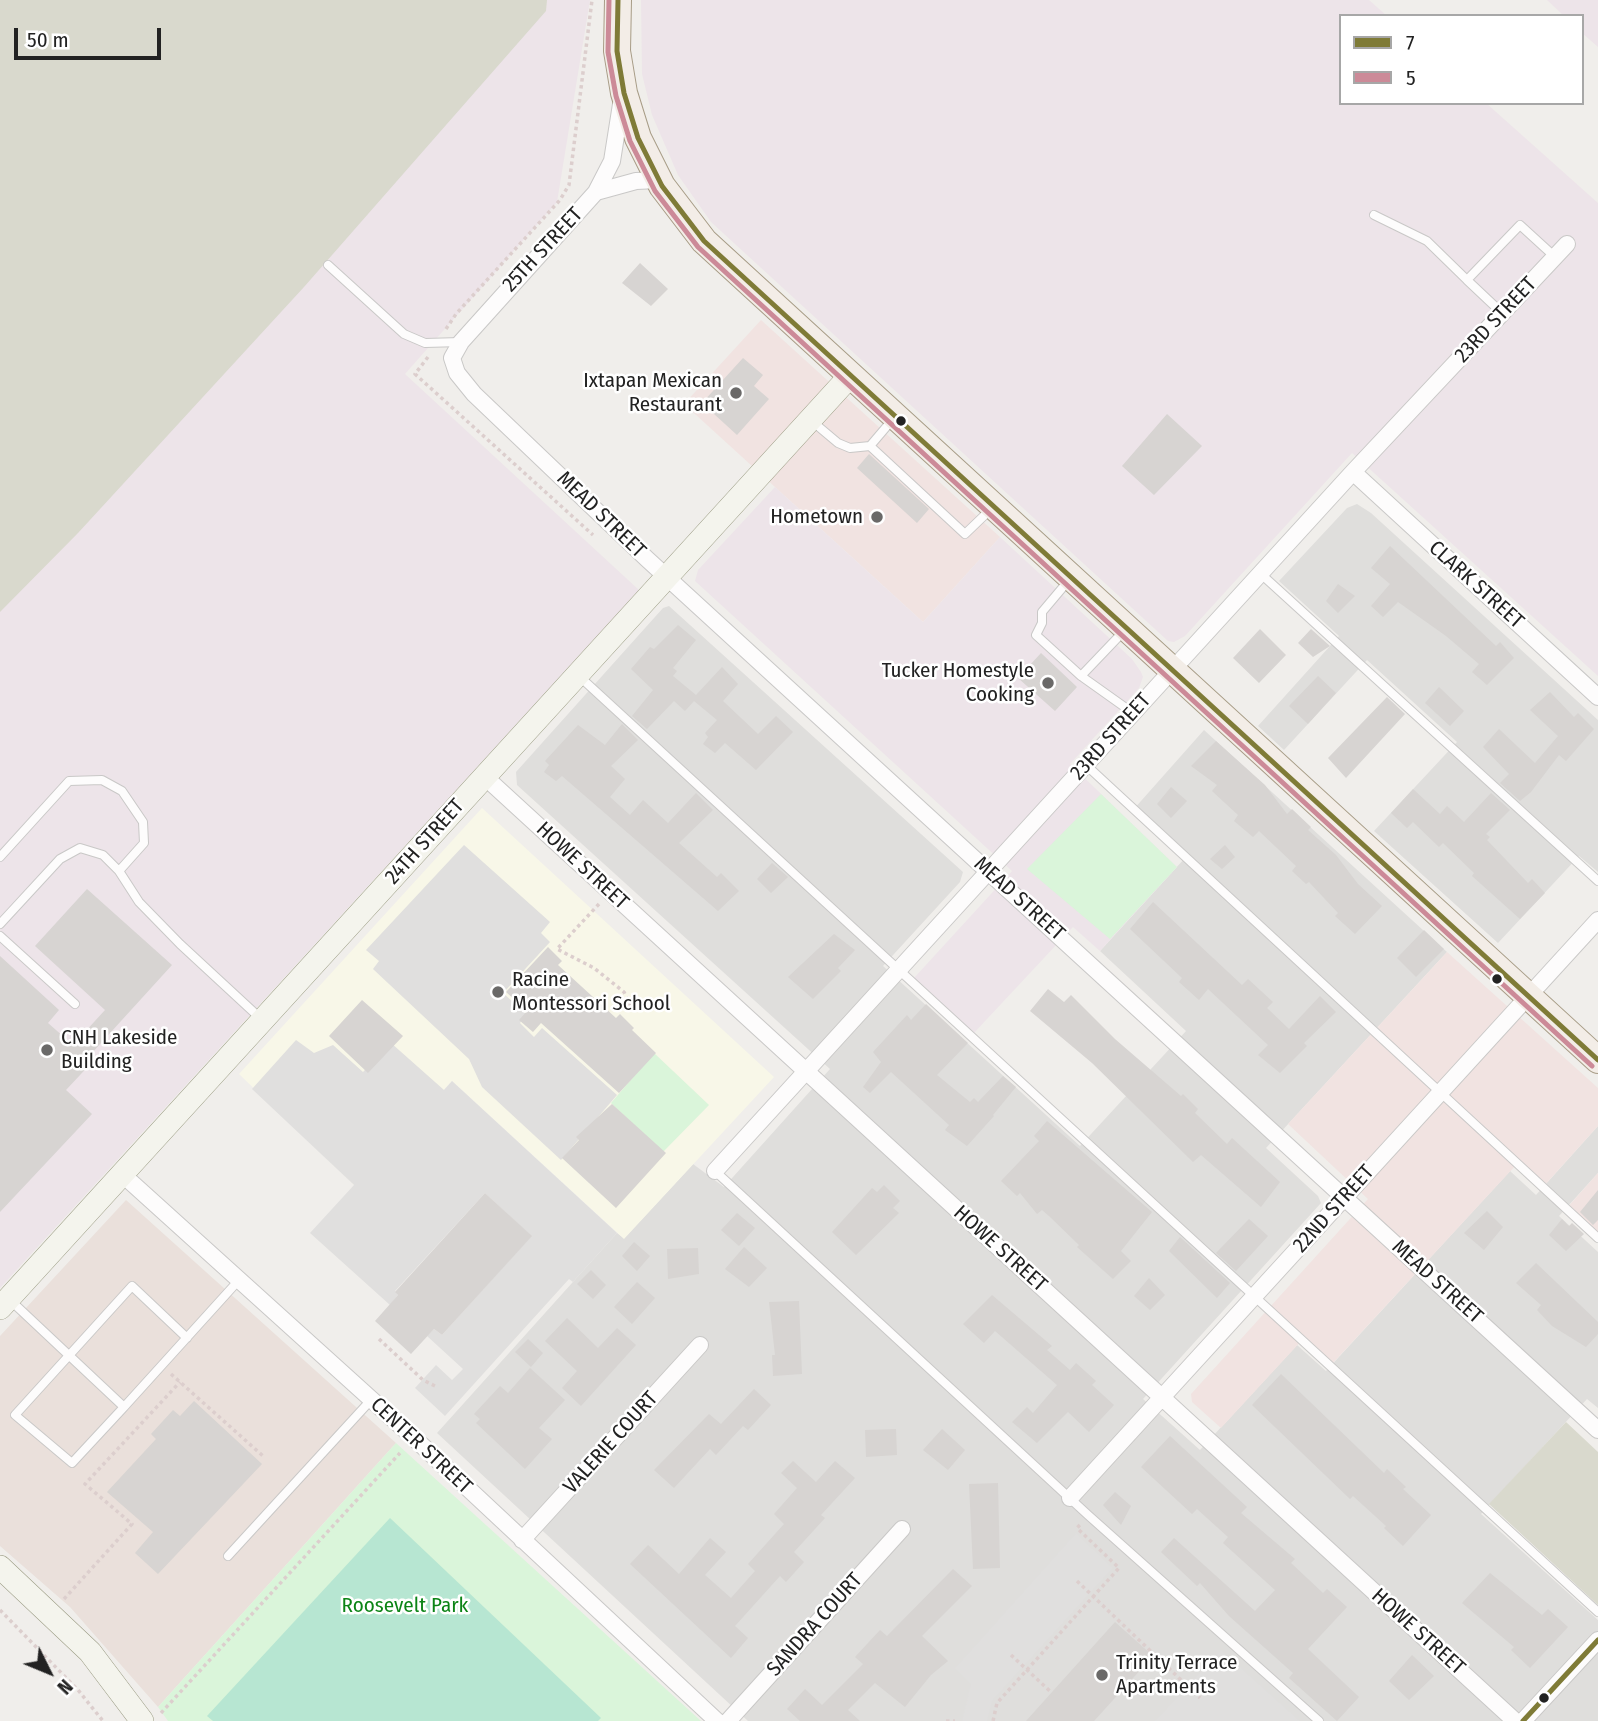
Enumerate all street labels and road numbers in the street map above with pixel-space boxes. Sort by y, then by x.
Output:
street label: 25TH STREET [498,203,588,297]
street label: 23RD STREET [1450,272,1542,368]
street label: MEAD STREET [551,467,651,563]
street label: CLARK STREET [1423,536,1529,634]
street label: 23RD STREET [1066,689,1156,785]
street label: 24TH STREET [380,794,470,890]
street label: HOWE STREET [531,817,633,915]
street label: MEAD STREET [968,852,1070,946]
street label: 22ND STREET [1288,1160,1380,1258]
street label: HOWE STREET [948,1201,1052,1297]
street label: MEAD STREET [1386,1235,1488,1329]
street label: VALERIE COURT [559,1387,663,1499]
street label: CENTER STREET [365,1393,477,1499]
street label: SANDRA COURT [762,1568,868,1682]
street label: HOWE STREET [1366,1584,1470,1680]

